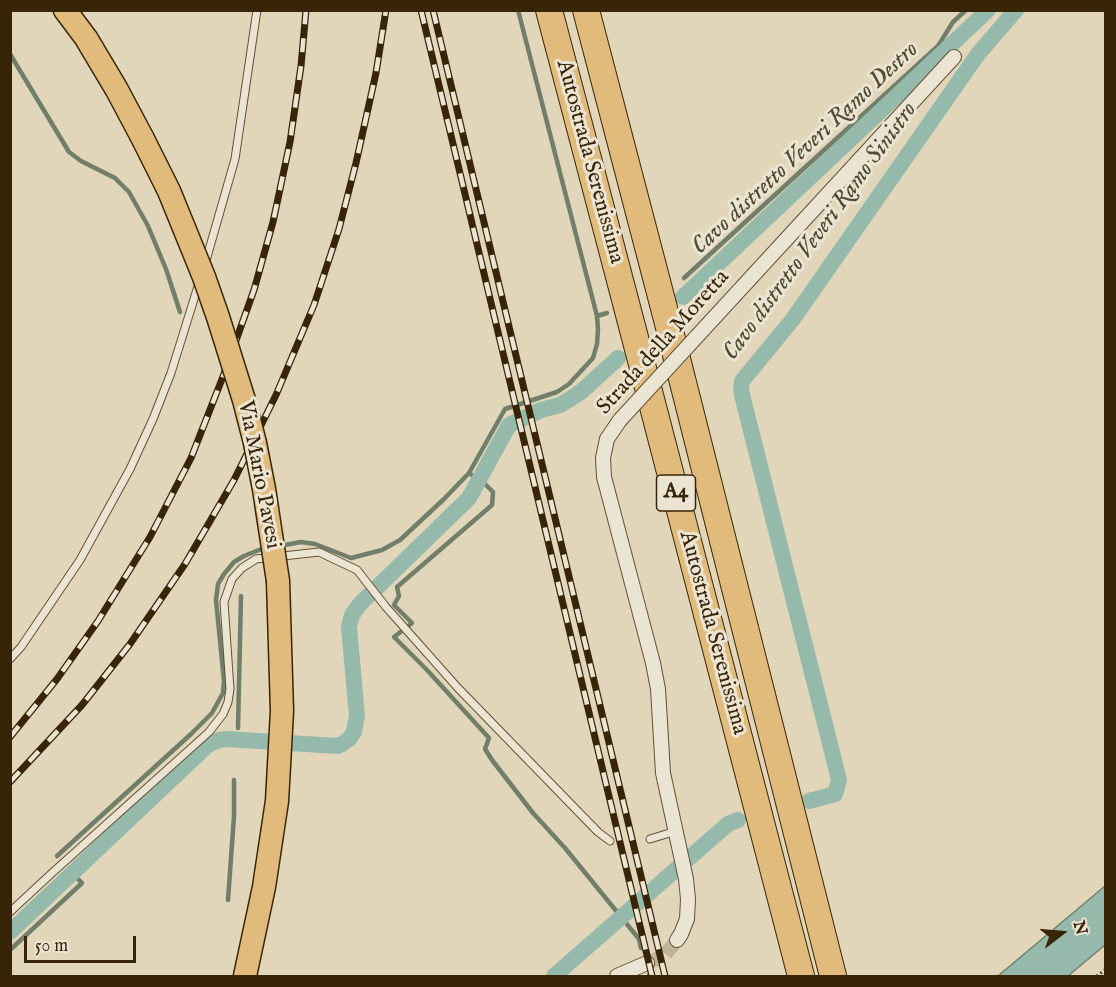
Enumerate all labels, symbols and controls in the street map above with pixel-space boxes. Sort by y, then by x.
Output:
water label: Cavo distretto Veveri Ramo Destro [687,36,925,262]
street label: Autostrada Serenissima [549,57,629,267]
water label: Cavo distretto Veveri Ramo Sinistro [718,97,924,367]
street label: Strada della Moretta [592,265,736,421]
street label: Via Mario Pavesi [231,399,285,551]
road number: A4 [656,475,696,511]
street label: Autostrada Serenissima [672,528,752,738]
north arrow [1032,903,1092,963]
text: N [1068,919,1091,937]
scale bar [27,924,140,962]
text: 50 m [35,935,68,958]

